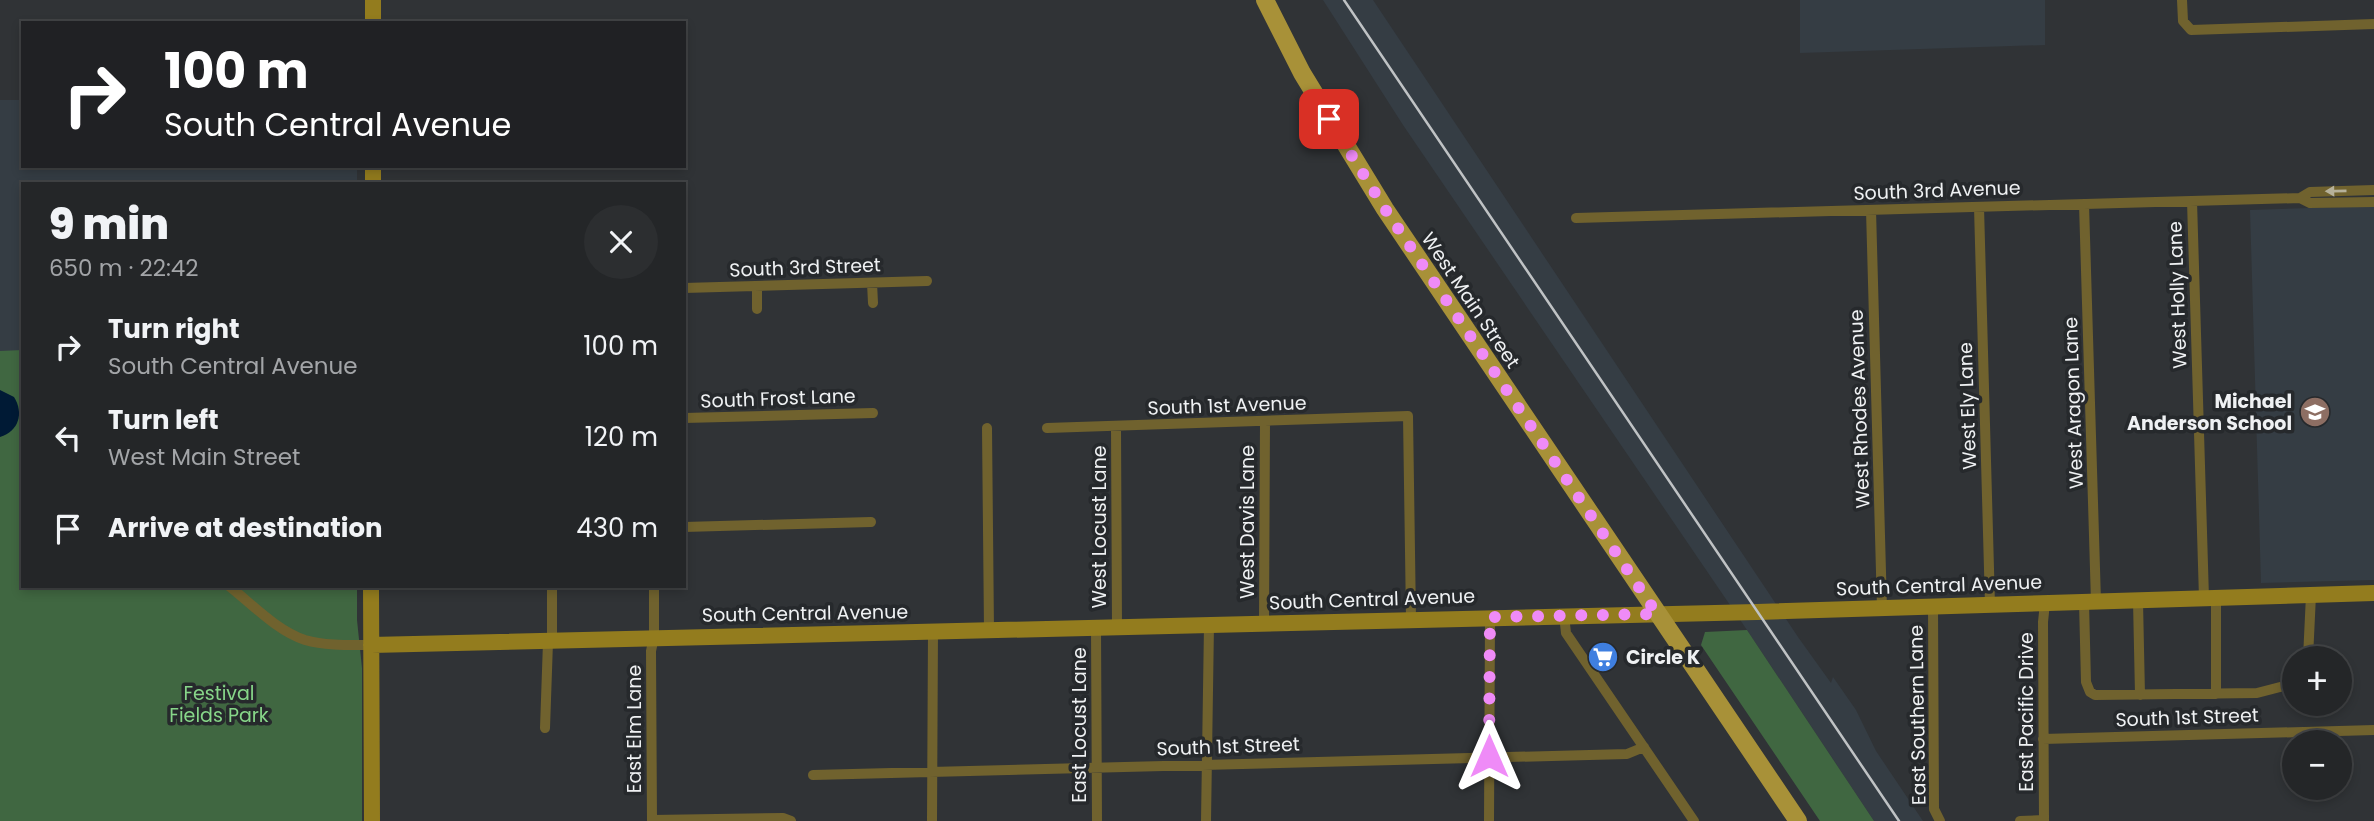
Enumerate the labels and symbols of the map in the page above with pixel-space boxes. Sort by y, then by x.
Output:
pin [1299,89,1359,149]
street label: South 3rd Avenue [1853,174,2021,207]
one-way arrow [2325,185,2347,197]
street label: West Holly Lane [2161,221,2194,369]
street label: West Main Street [1415,227,1526,374]
street label: South 3rd Street [729,251,881,284]
street label: West Rhodes Avenue [1843,309,1876,509]
street label: West Aragon Lane [2057,316,2090,490]
street label: West Ely Lane [1952,342,1983,470]
street label: South Frost Lane [700,382,856,415]
place label: Michael Anderson School [2127,388,2292,437]
street label: South 1st Avenue [1147,389,1307,422]
school or university icon: Michael Anderson School [2298,395,2332,429]
street label: West Locust Lane [1086,445,1113,609]
street label: West Davis Lane [1234,445,1261,599]
street label: South Central Avenue [1836,568,2043,603]
street label: South Central Avenue [1269,582,1476,617]
street label: South Central Avenue [702,598,908,629]
street label: East Southern Lane [1902,625,1933,805]
street label: East Pacific Drive [2013,632,2040,792]
supermarket icon: Circle K [1586,640,1620,674]
place label: Circle K [1626,644,1700,671]
street label: East Locust Lane [1066,647,1093,803]
street label: East Elm Lane [621,665,648,793]
park label: Festival Fields Park [169,680,269,729]
street label: South 1st Street [2115,702,2259,733]
position arrow [1452,719,1526,793]
street label: South 1st Street [1156,731,1300,762]

